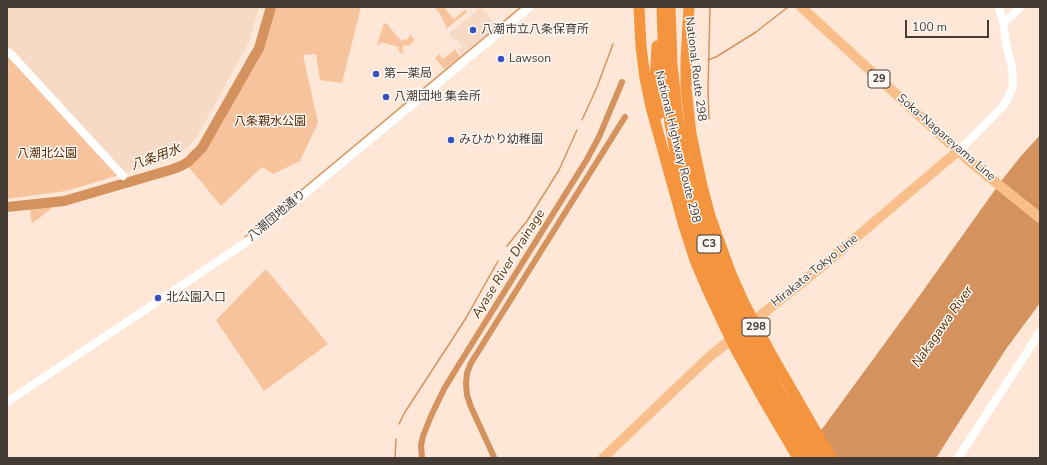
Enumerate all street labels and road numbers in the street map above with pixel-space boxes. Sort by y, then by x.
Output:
street label: National Route 298 [681,16,709,122]
street label: National Highway Route 298 [651,69,703,225]
road number: 29 [868,70,890,88]
street label: Soka-Nagareyama Line [894,91,998,185]
street label: 八潮団地通り [245,187,309,245]
street label: Hirakata-Tokyo Line [769,232,861,310]
road number: C3 [697,235,721,253]
road number: 298 [742,318,770,336]

